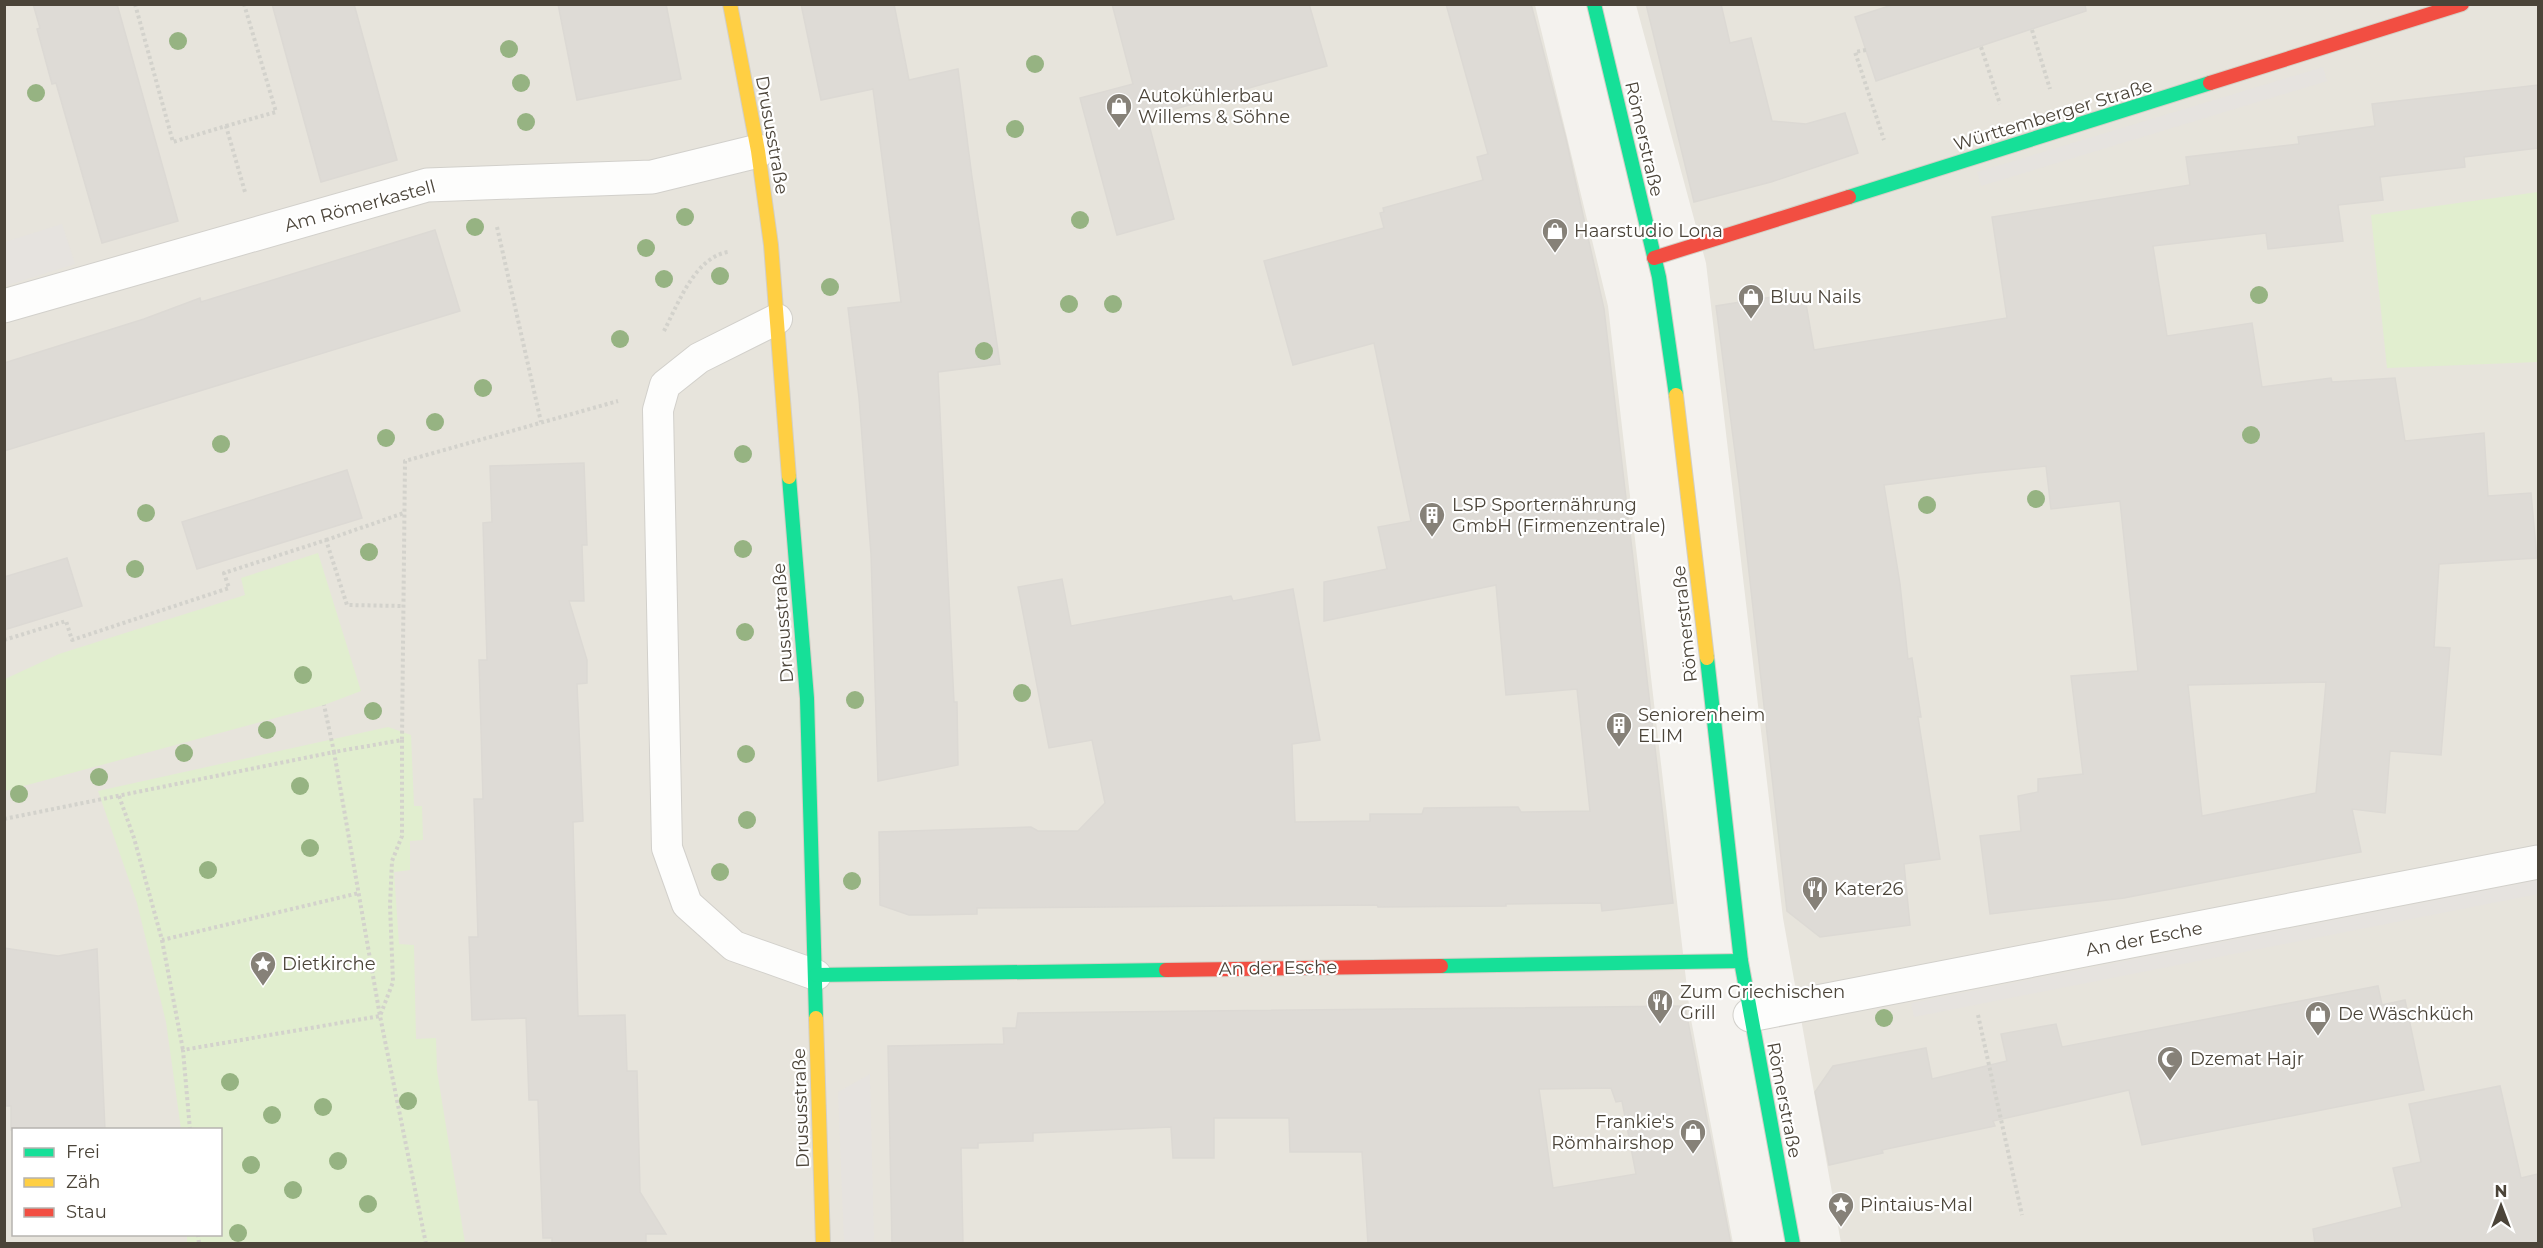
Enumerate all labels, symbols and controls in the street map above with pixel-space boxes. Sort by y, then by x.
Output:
street label: Drususstraße [751,74,793,196]
street label: Württemberger Straße [1951,74,2155,156]
street label: Römerstraße [1620,79,1668,199]
place label: Autokühlerbau Willems & Söhne [1138,85,1290,128]
shop icon: Autokühlerbau Willems & Söhne [1104,91,1134,129]
street label: Am Römerkastell [282,175,438,237]
shop icon: Haarstudio Lona [1540,216,1570,254]
place label: Haarstudio Lona [1574,220,1723,242]
shop icon: Bluu Nails [1736,282,1766,320]
place label: Bluu Nails [1770,286,1861,308]
place label: LSP Sporternährung GmbH (Firmenzentrale) [1452,494,1666,537]
building icon: LSP Sporternährung GmbH (Firmenzentrale) [1417,500,1447,538]
street label: Drususstraße [768,562,798,684]
street label: Römerstraße [1668,564,1702,684]
place label: Seniorenheim ELIM [1638,704,1765,747]
building icon: Seniorenheim ELIM [1604,710,1634,748]
restaurant icon: Kater26 [1800,874,1830,912]
place label: Kater26 [1834,878,1903,900]
street label: An der Esche [2084,917,2204,961]
place icon: Dietkirche [248,949,278,987]
place label: Dietkirche [282,953,376,975]
street label: An der Esche [1219,956,1338,980]
place label: Zum Griechischen Grill [1680,981,1845,1024]
restaurant icon: Zum Griechischen Grill [1645,987,1675,1025]
shop icon: De Wäschküch [2303,999,2333,1037]
place label: De Wäschküch [2338,1003,2474,1025]
street label: Römerstraße [1762,1040,1806,1160]
mosque icon: Dzemat Hajr [2155,1044,2185,1082]
street label: Drususstraße [788,1048,814,1168]
place label: Dzemat Hajr [2190,1048,2304,1070]
place label: Frankie's Römhairshop [1551,1111,1674,1154]
shop icon: Frankie's Römhairshop [1678,1117,1708,1155]
legend [12,1128,222,1236]
text: Frei [66,1141,100,1163]
text: Zäh [66,1171,101,1193]
north arrow [2471,1176,2531,1236]
text: N [2495,1182,2507,1201]
place icon: Pintaius-Mal [1826,1190,1856,1228]
place label: Pintaius-Mal [1860,1194,1973,1216]
text: Stau [66,1201,107,1223]

